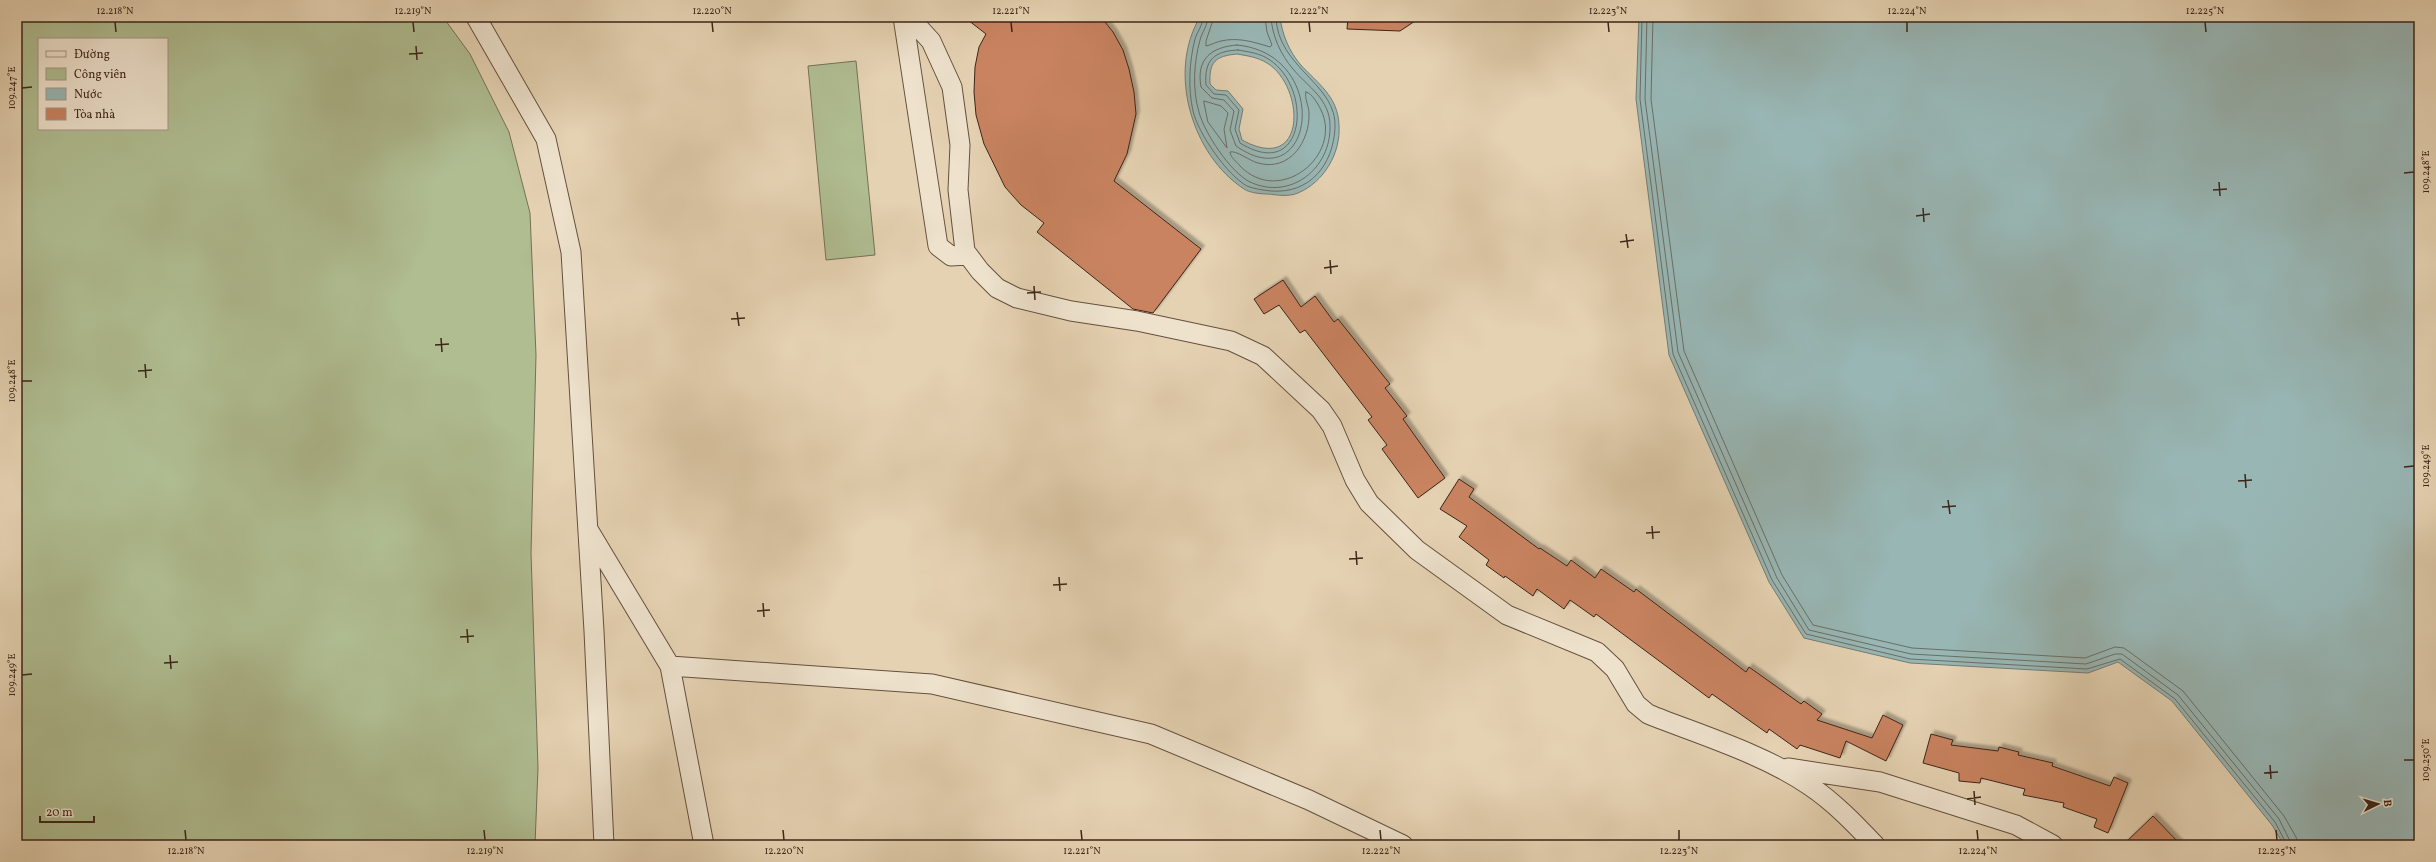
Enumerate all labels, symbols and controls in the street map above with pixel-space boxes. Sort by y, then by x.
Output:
text: 12.218°N [96,4,134,18]
text: 12.219°N [394,4,432,18]
text: 12.220°N [692,4,732,18]
text: 12.221°N [992,4,1030,18]
text: 12.222°N [1290,4,1329,18]
text: 12.223°N [1589,4,1628,18]
text: 12.224°N [1888,4,1927,18]
text: 12.225°N [2186,4,2225,18]
legend [38,38,168,130]
text: Đường [74,47,110,63]
text: 109.247°E [5,66,19,110]
text: Công viên [74,67,126,83]
text: Nước [74,87,102,103]
text: Tòa nhà [74,107,115,123]
text: 109.248°E [2419,150,2433,194]
text: 109.248°E [5,359,19,403]
text: 109.249°E [2419,444,2433,488]
text: 109.249°E [5,653,19,697]
text: 109.250°E [2419,738,2433,782]
north arrow [2358,784,2398,824]
scale bar [40,798,94,824]
text: B [2379,799,2394,808]
text: 20 m [46,805,73,821]
text: 12.218°N [167,844,205,858]
text: 12.219°N [466,844,504,858]
text: 12.220°N [764,844,804,858]
text: 12.221°N [1063,844,1101,858]
text: 12.222°N [1362,844,1401,858]
text: 12.223°N [1660,844,1699,858]
text: 12.224°N [1959,844,1998,858]
text: 12.225°N [2258,844,2297,858]

